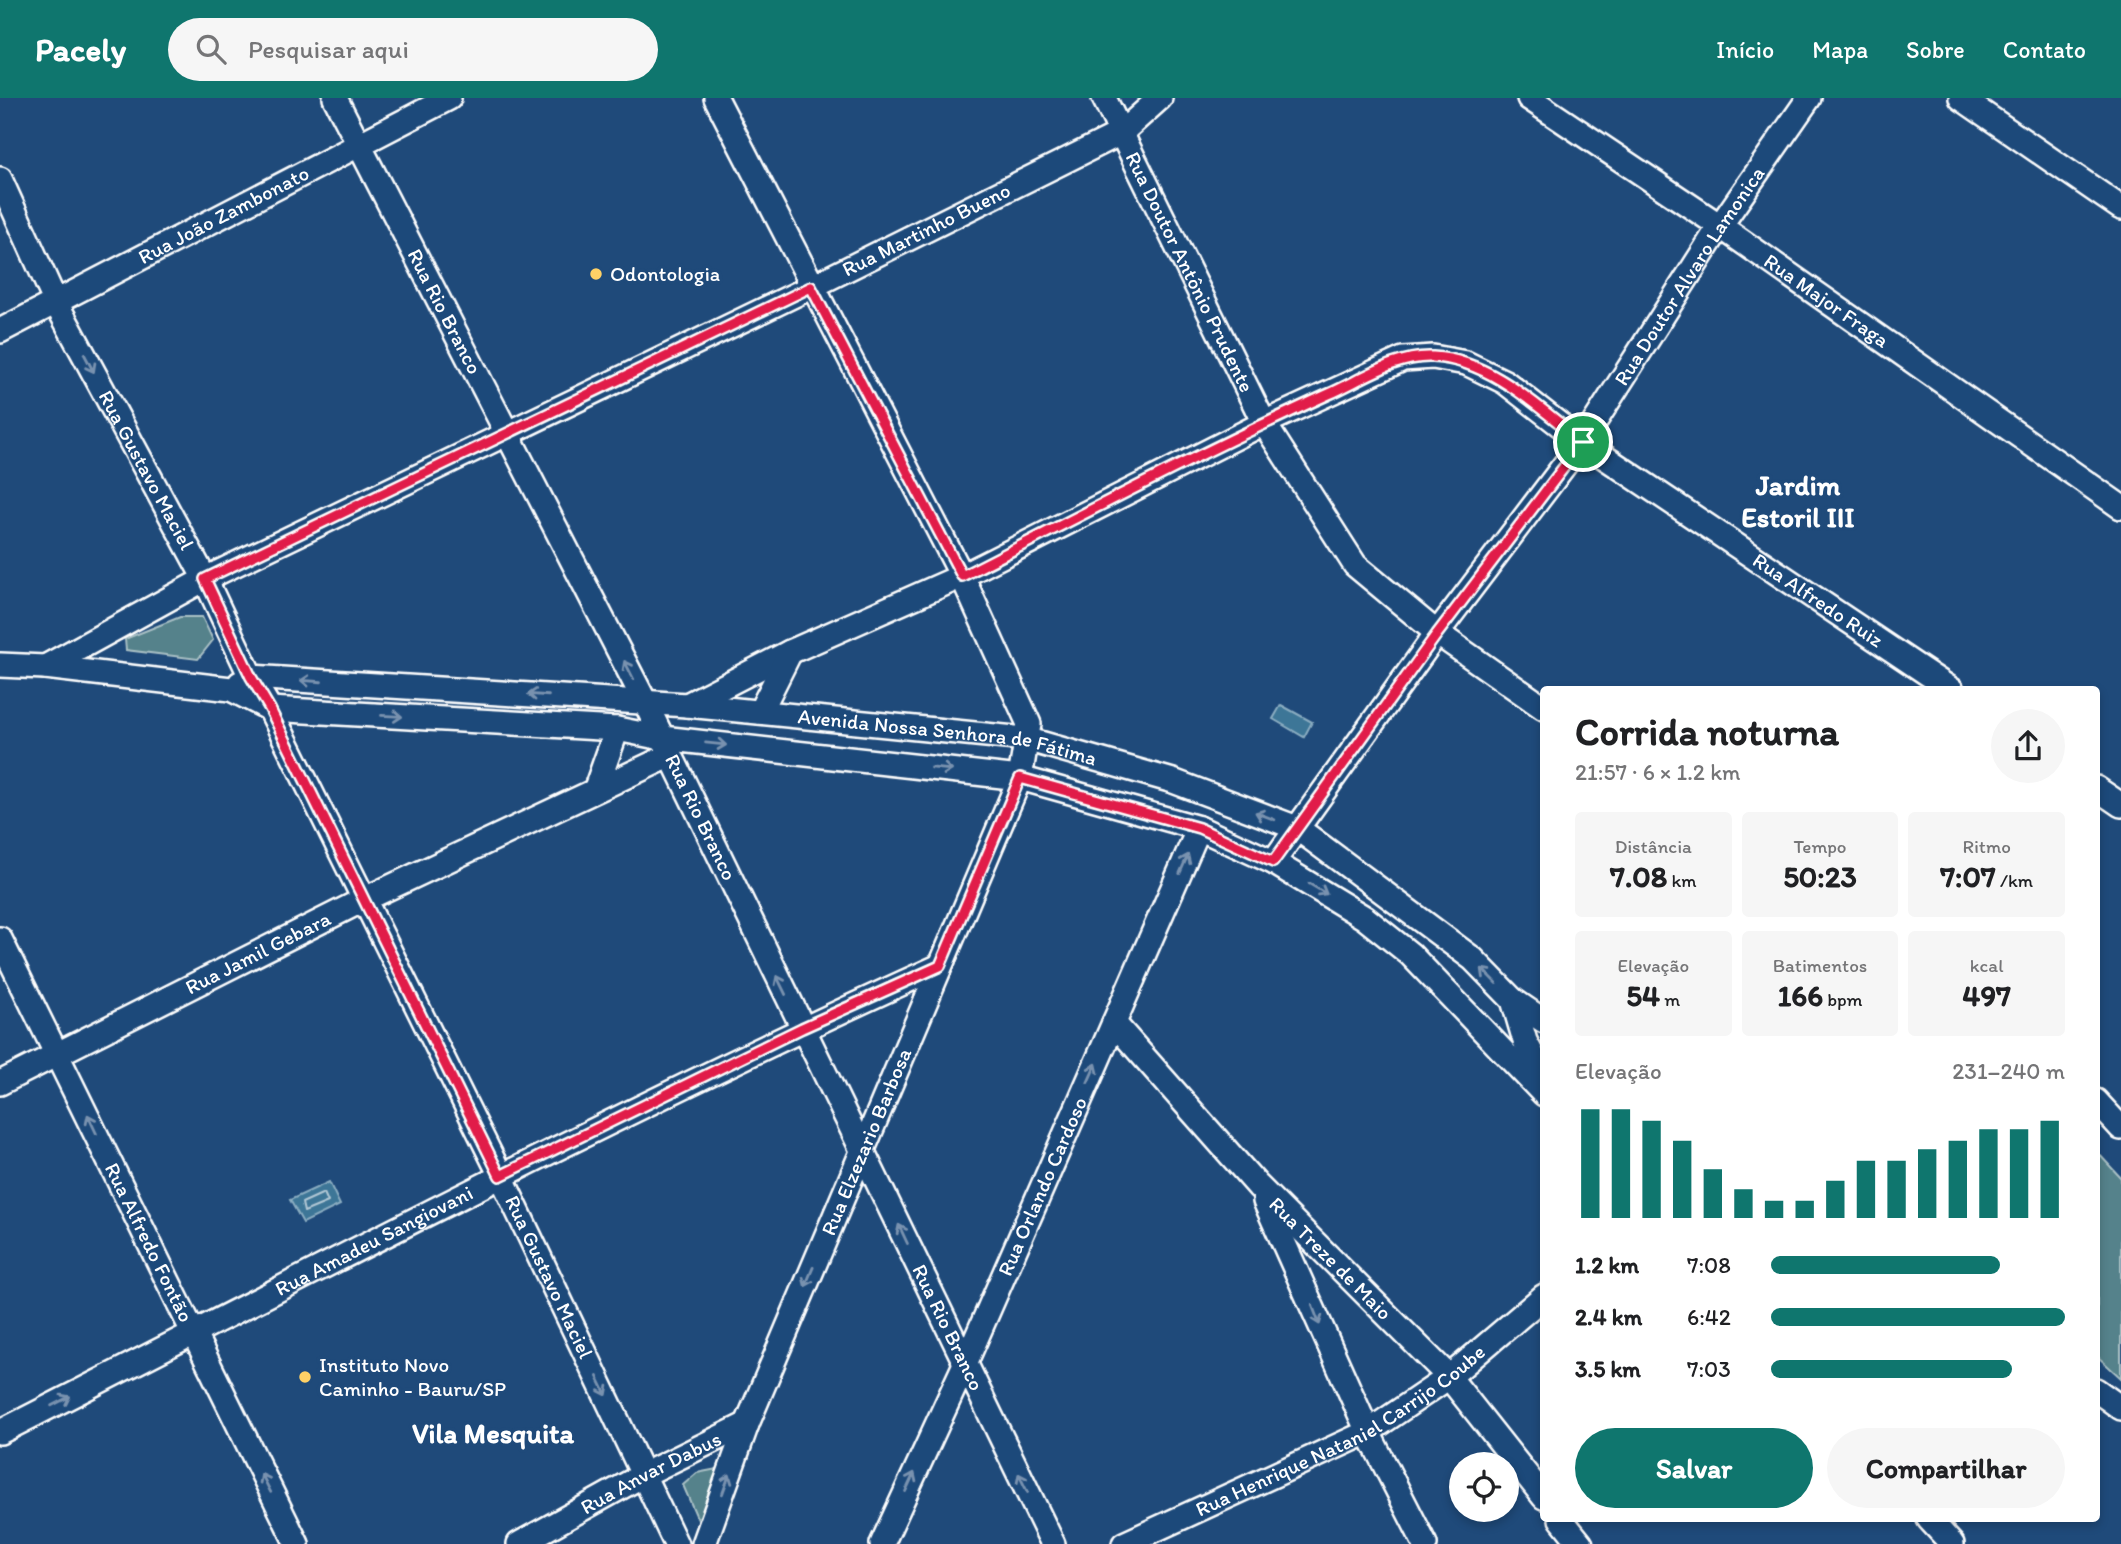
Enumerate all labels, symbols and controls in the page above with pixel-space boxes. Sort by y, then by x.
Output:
search box [168,18,658,81]
text: Pacely [35,30,126,69]
icon: search [192,30,230,68]
text: Pesquisar aqui [248,33,409,65]
text: Início [1716,35,1774,64]
text: Mapa [1812,35,1868,64]
text: Sobre [1906,35,1965,64]
text: Contato [2003,35,2086,64]
street label: Rua Doutor Antônio Prudente [1120,147,1260,396]
street label: Rua João Zambonato [134,160,313,269]
street label: Rua Doutor Alvaro Lamonica [1608,162,1769,390]
street label: Rua Martinho Bueno [838,177,1014,282]
street label: Rua Rio Branco [403,244,488,378]
street label: Rua Major Fraga [1759,248,1894,353]
place label: Odontologia [610,261,720,286]
marker: Odontologia [588,266,604,282]
one-way arrow [82,353,96,373]
street label: Rua Gustavo Maciel [94,386,200,554]
pin [1553,412,1613,472]
icon: arrive [1564,423,1602,461]
district label: Jardim Estoril III [1741,468,1855,534]
street label: Rua Alfredo Ruiz [1748,547,1888,652]
one-way arrow [621,660,635,681]
one-way arrow [300,674,323,687]
one-way arrow [527,688,550,701]
street label: Avenida Nossa Senhora de Fátima [797,703,1100,771]
text: Corrida noturna [1575,709,1839,755]
button: share [1991,709,2065,783]
one-way arrow [380,710,402,723]
one-way arrow [704,738,726,751]
street label: Rua Rio Branco [660,750,743,884]
text: 21:57 · 6 × 1.2 km [1575,758,1741,786]
one-way arrow [930,763,953,776]
one-way arrow [1255,809,1277,822]
text: Distância [1615,835,1692,858]
text: Tempo [1794,835,1846,858]
text: Ritmo [1962,835,2011,858]
one-way arrow [1178,854,1191,875]
text: 7.08 [1610,858,1667,895]
text: 50:23 [1783,858,1857,895]
text: 7:07 [1940,858,1996,895]
text: km [1667,869,1697,892]
text: /km [1996,869,2033,892]
one-way arrow [1308,883,1328,897]
street label: Rua Jamil Gebara [181,905,335,999]
text: Elevação [1618,954,1689,977]
text: Batimentos [1773,954,1867,977]
text: kcal [1970,954,2004,977]
one-way arrow [1481,968,1498,985]
one-way arrow [774,975,787,996]
text: 54 [1626,977,1660,1014]
text: 166 [1777,977,1823,1014]
text: 497 [1962,977,2011,1014]
text: m [1660,988,1680,1011]
text: bpm [1823,988,1863,1011]
street label: Rua Elzezario Barbosa [815,1044,917,1239]
text: Elevação [1575,1057,1662,1085]
text: 231–240 m [1952,1057,2065,1085]
one-way arrow [1086,1062,1099,1084]
street label: Rua Orlando Cardoso [992,1093,1092,1280]
one-way arrow [85,1114,98,1135]
street label: Rua Alfredo Fontão [100,1158,199,1326]
street label: Rua Amadeu Sangiovani [271,1180,477,1301]
street label: Rua Gustavo Maciel [500,1191,599,1362]
street label: Rua Treze de Maio [1264,1191,1398,1325]
one-way arrow [895,1224,909,1245]
text: 1.2 km [1575,1251,1639,1279]
text: 7:08 [1687,1251,1731,1279]
street label: Rua Rio Branco [907,1260,990,1395]
one-way arrow [802,1266,815,1287]
text: 2.4 km [1575,1303,1642,1331]
text: 6:42 [1687,1303,1731,1331]
one-way arrow [1310,1304,1323,1325]
street label: Rua Henrique Nataniel Carrijo Coube [1191,1339,1490,1522]
place label: Instituto Novo Caminho - Bauru/SP [319,1352,506,1401]
text: 3.5 km [1575,1355,1641,1383]
text: 7:03 [1687,1355,1731,1383]
marker: Instituto Novo Caminho - Bauru/SP [297,1369,313,1385]
one-way arrow [596,1375,610,1396]
one-way arrow [50,1393,71,1407]
district label: Vila Mesquita [412,1416,575,1450]
street label: Rua Anvar Dabus [576,1426,725,1519]
button: Salvar [1575,1428,1813,1508]
button: Compartilhar [1827,1428,2065,1508]
map controls [1449,1452,1519,1522]
button: locate [1449,1452,1519,1522]
one-way arrow [904,1472,917,1493]
one-way arrow [259,1473,273,1494]
one-way arrow [1015,1473,1029,1494]
one-way arrow [721,1474,733,1496]

